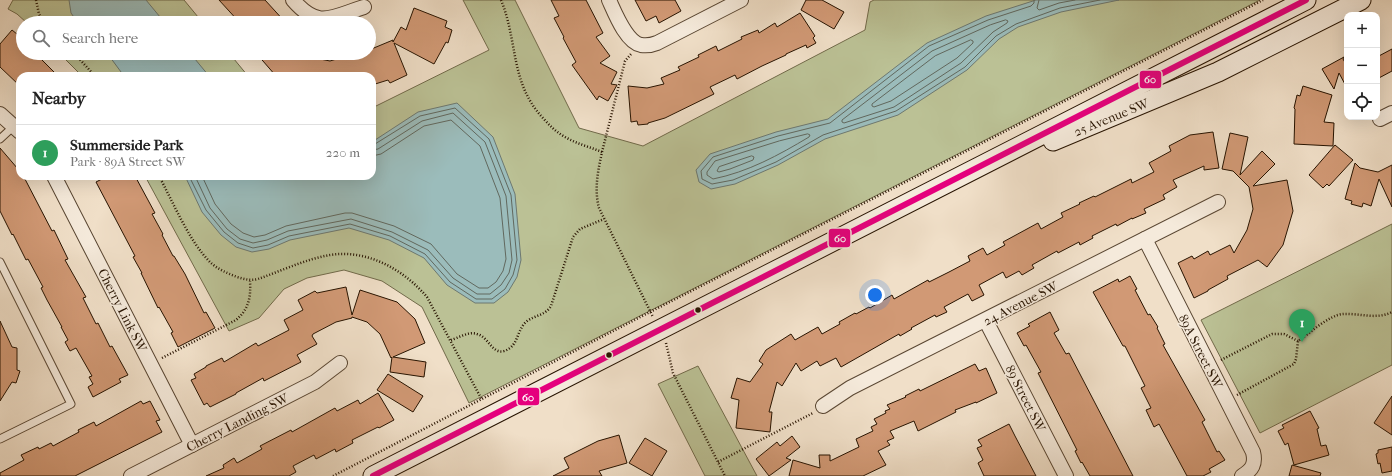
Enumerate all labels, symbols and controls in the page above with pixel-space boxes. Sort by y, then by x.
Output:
map controls [1344,12,1380,120]
button: + [1344,12,1380,48]
search box [16,16,376,60]
icon: search [30,27,52,49]
text: Search here [62,29,138,47]
button: − [1344,48,1380,84]
line badge: 60 [1139,70,1162,89]
text: 60 [1144,73,1156,86]
button: locate [1344,84,1380,120]
text: Nearby [32,88,86,108]
street label: 25 Avenue SW [1072,95,1152,139]
text: Summerside Park [70,136,183,154]
text: 1 [43,145,47,160]
text: 220 m [326,145,360,160]
text: Park · 89A Street SW [70,154,185,169]
line badge: 60 [828,228,851,248]
text: 60 [834,232,846,245]
street label: Cherry Link SW [95,266,151,355]
street label: 24 Avenue SW [981,278,1061,329]
your location [865,285,885,305]
unlabelled marker [693,305,703,315]
pin: 1 [1289,309,1315,342]
street label: 89A Street SW [1175,312,1226,392]
unlabelled marker [604,350,614,360]
street label: 89 Street SW [1002,362,1049,435]
line badge: 60 [517,387,540,406]
street label: Cherry Landing SW [184,390,292,455]
text: 60 [522,391,534,404]

